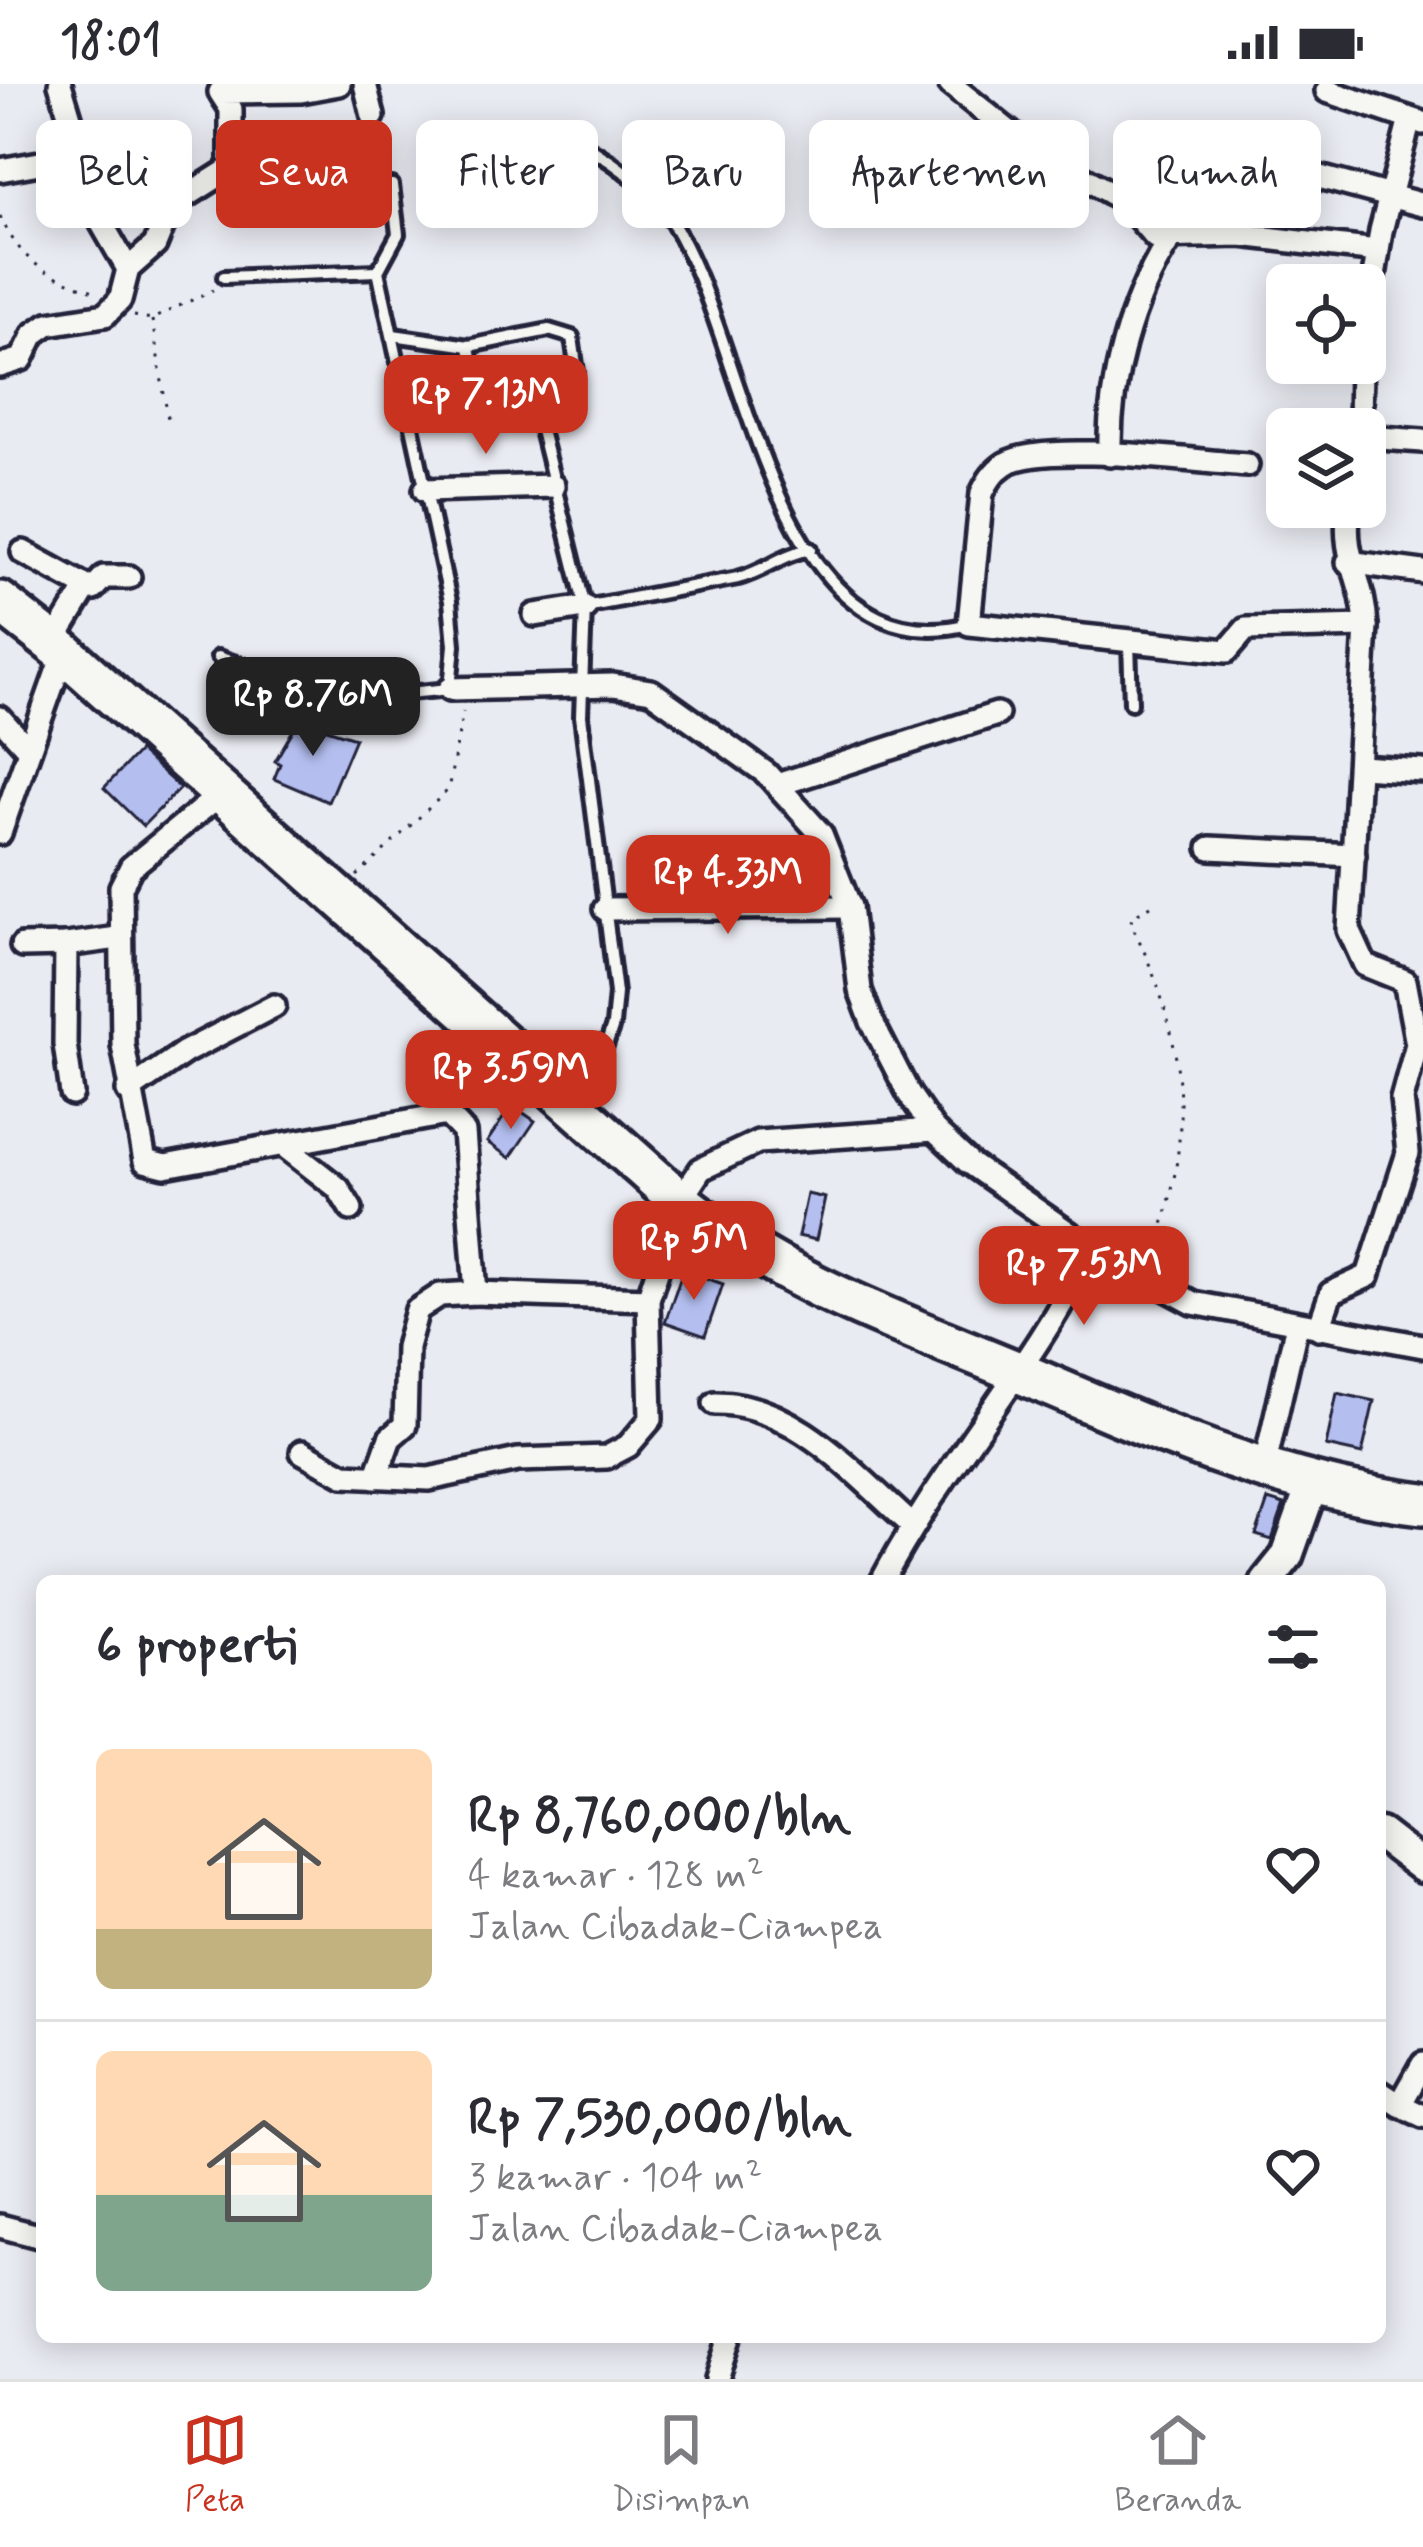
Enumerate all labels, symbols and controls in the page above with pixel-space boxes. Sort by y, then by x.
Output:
text: 18:01 [60,13,161,72]
chip: Beli [36,120,192,228]
chip: Sewa [216,120,392,228]
chip: Filter [416,120,598,228]
chip: Baru [622,120,785,228]
chip: Apartemen [809,120,1089,228]
chip: Rumah [1113,120,1321,228]
map controls [1266,264,1386,528]
button: locate [1266,264,1386,384]
pin: Rp 7.13M [362,355,610,457]
text: Rp 7.13M [411,368,561,419]
button: layers [1266,408,1386,528]
pin: Rp 8.76M [189,657,437,759]
text: Rp 8.76M [233,670,393,721]
pin: Rp 4.33M [604,835,852,937]
text: Rp 4.33M [653,848,803,899]
pin: Rp 3.59M [387,1030,635,1132]
text: Rp 3.59M [433,1043,589,1094]
pin: Rp 5M [610,1201,778,1303]
text: Rp 5M [640,1214,748,1265]
pin: Rp 7.53M [960,1226,1208,1328]
text: Rp 7.53M [1006,1239,1162,1290]
text: 6 properti [96,1614,297,1680]
icon: filters [1260,1614,1326,1680]
text: Rp 8,760,000/bln [468,1785,851,1851]
icon: home [192,1797,336,1941]
icon: heart [1260,1836,1326,1902]
text: 4 kamar · 128 m² [468,1851,764,1902]
text: Jalan Cibadak-Ciampea [468,1902,883,1953]
text: Rp 7,530,000/bln [468,2087,851,2153]
icon: home [192,2099,336,2243]
icon: heart [1260,2138,1326,2204]
text: 3 kamar · 104 m² [468,2153,762,2204]
text: Jalan Cibadak-Ciampea [468,2204,883,2255]
tab: Peta [182,2407,248,2523]
tab: Disimpan [612,2407,751,2523]
tab: Beranda [1114,2407,1241,2523]

